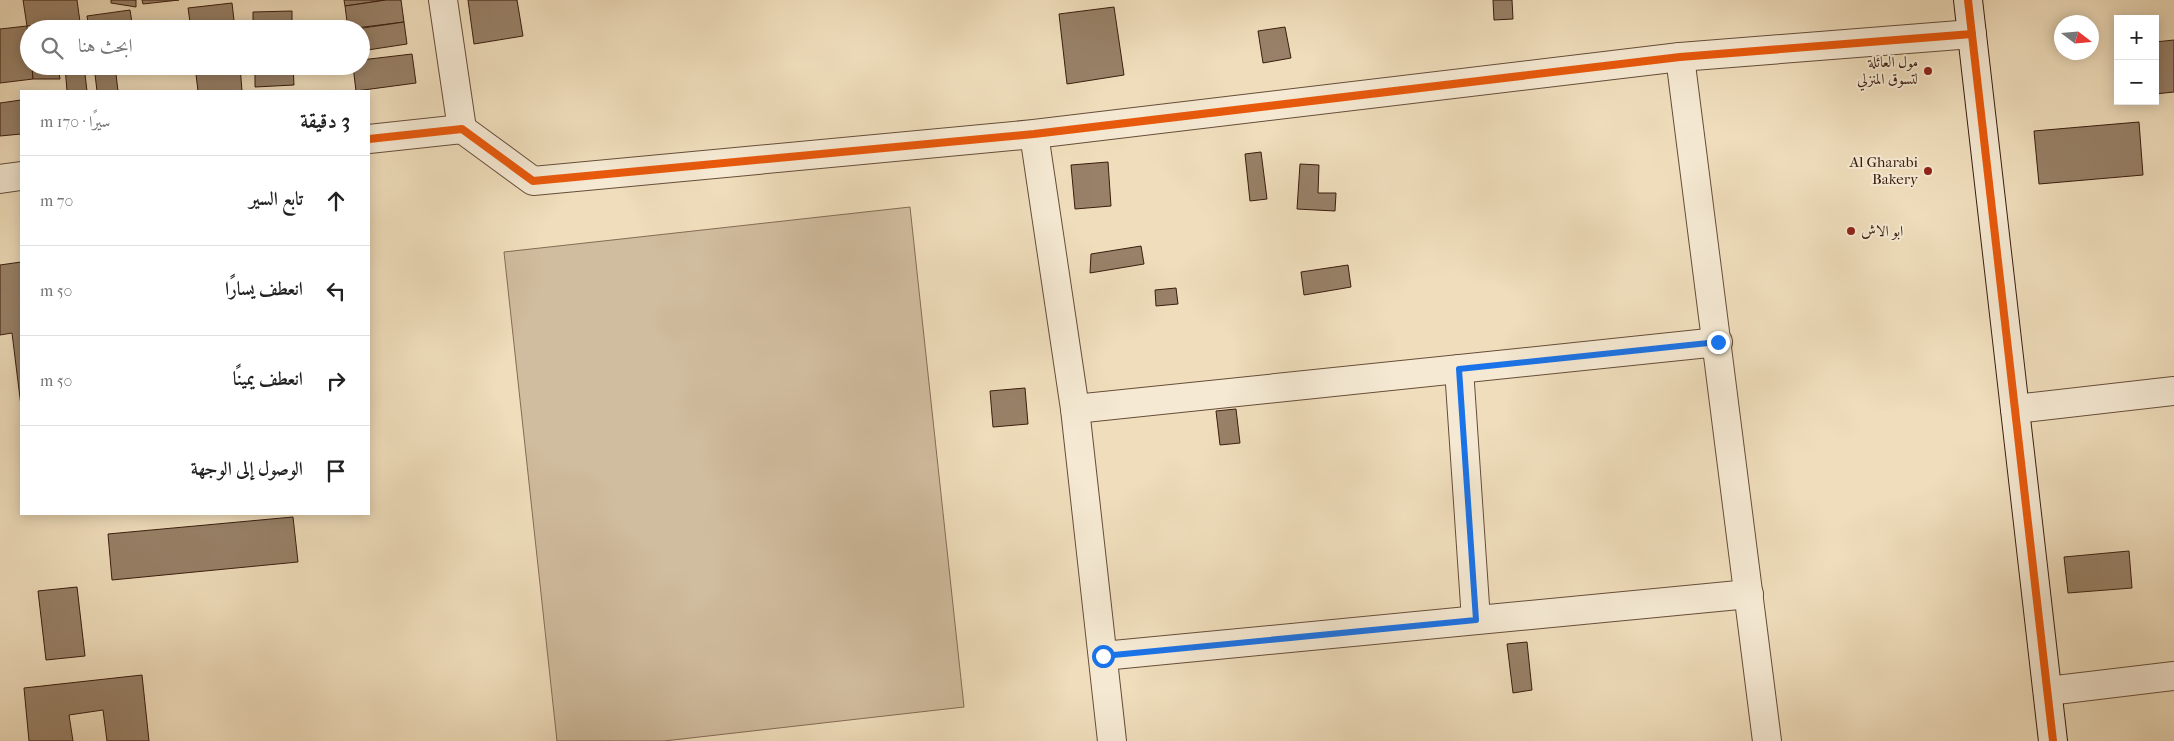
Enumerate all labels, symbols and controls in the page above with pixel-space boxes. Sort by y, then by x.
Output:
north arrow [2054,15,2099,60]
map controls [2114,15,2159,105]
button: + [2114,15,2159,60]
search box [20,20,370,75]
icon: search [38,34,66,62]
text: ابحث هنا [78,35,133,57]
place label: مول العائلة لتسوق المنزلي [1857,53,1918,91]
button: − [2114,60,2159,105]
marker: مول العائلة لتسوق المنزلي [1922,65,1934,77]
text: 3 دقيقة [300,109,350,133]
text: سيرًا · 170 m [40,112,110,131]
place label: Al Gharabi Bakery [1848,153,1919,188]
marker: Al Gharabi Bakery [1922,165,1934,177]
icon: ahead [322,187,350,215]
text: تابع السير [249,188,303,210]
text: 70 m [40,191,73,210]
place label: ابو الاش [1861,222,1903,240]
marker: ابو الاش [1845,225,1857,237]
icon: left [322,277,350,305]
text: انعطف يسارًا [225,278,303,300]
text: 50 m [40,281,72,300]
route end [1707,331,1730,354]
icon: right [322,367,350,395]
text: انعطف يمينًا [233,368,303,390]
text: 50 m [40,371,72,390]
icon: arrive [322,457,350,485]
text: الوصول إلى الوجهة [191,458,303,480]
route start [1092,645,1115,668]

